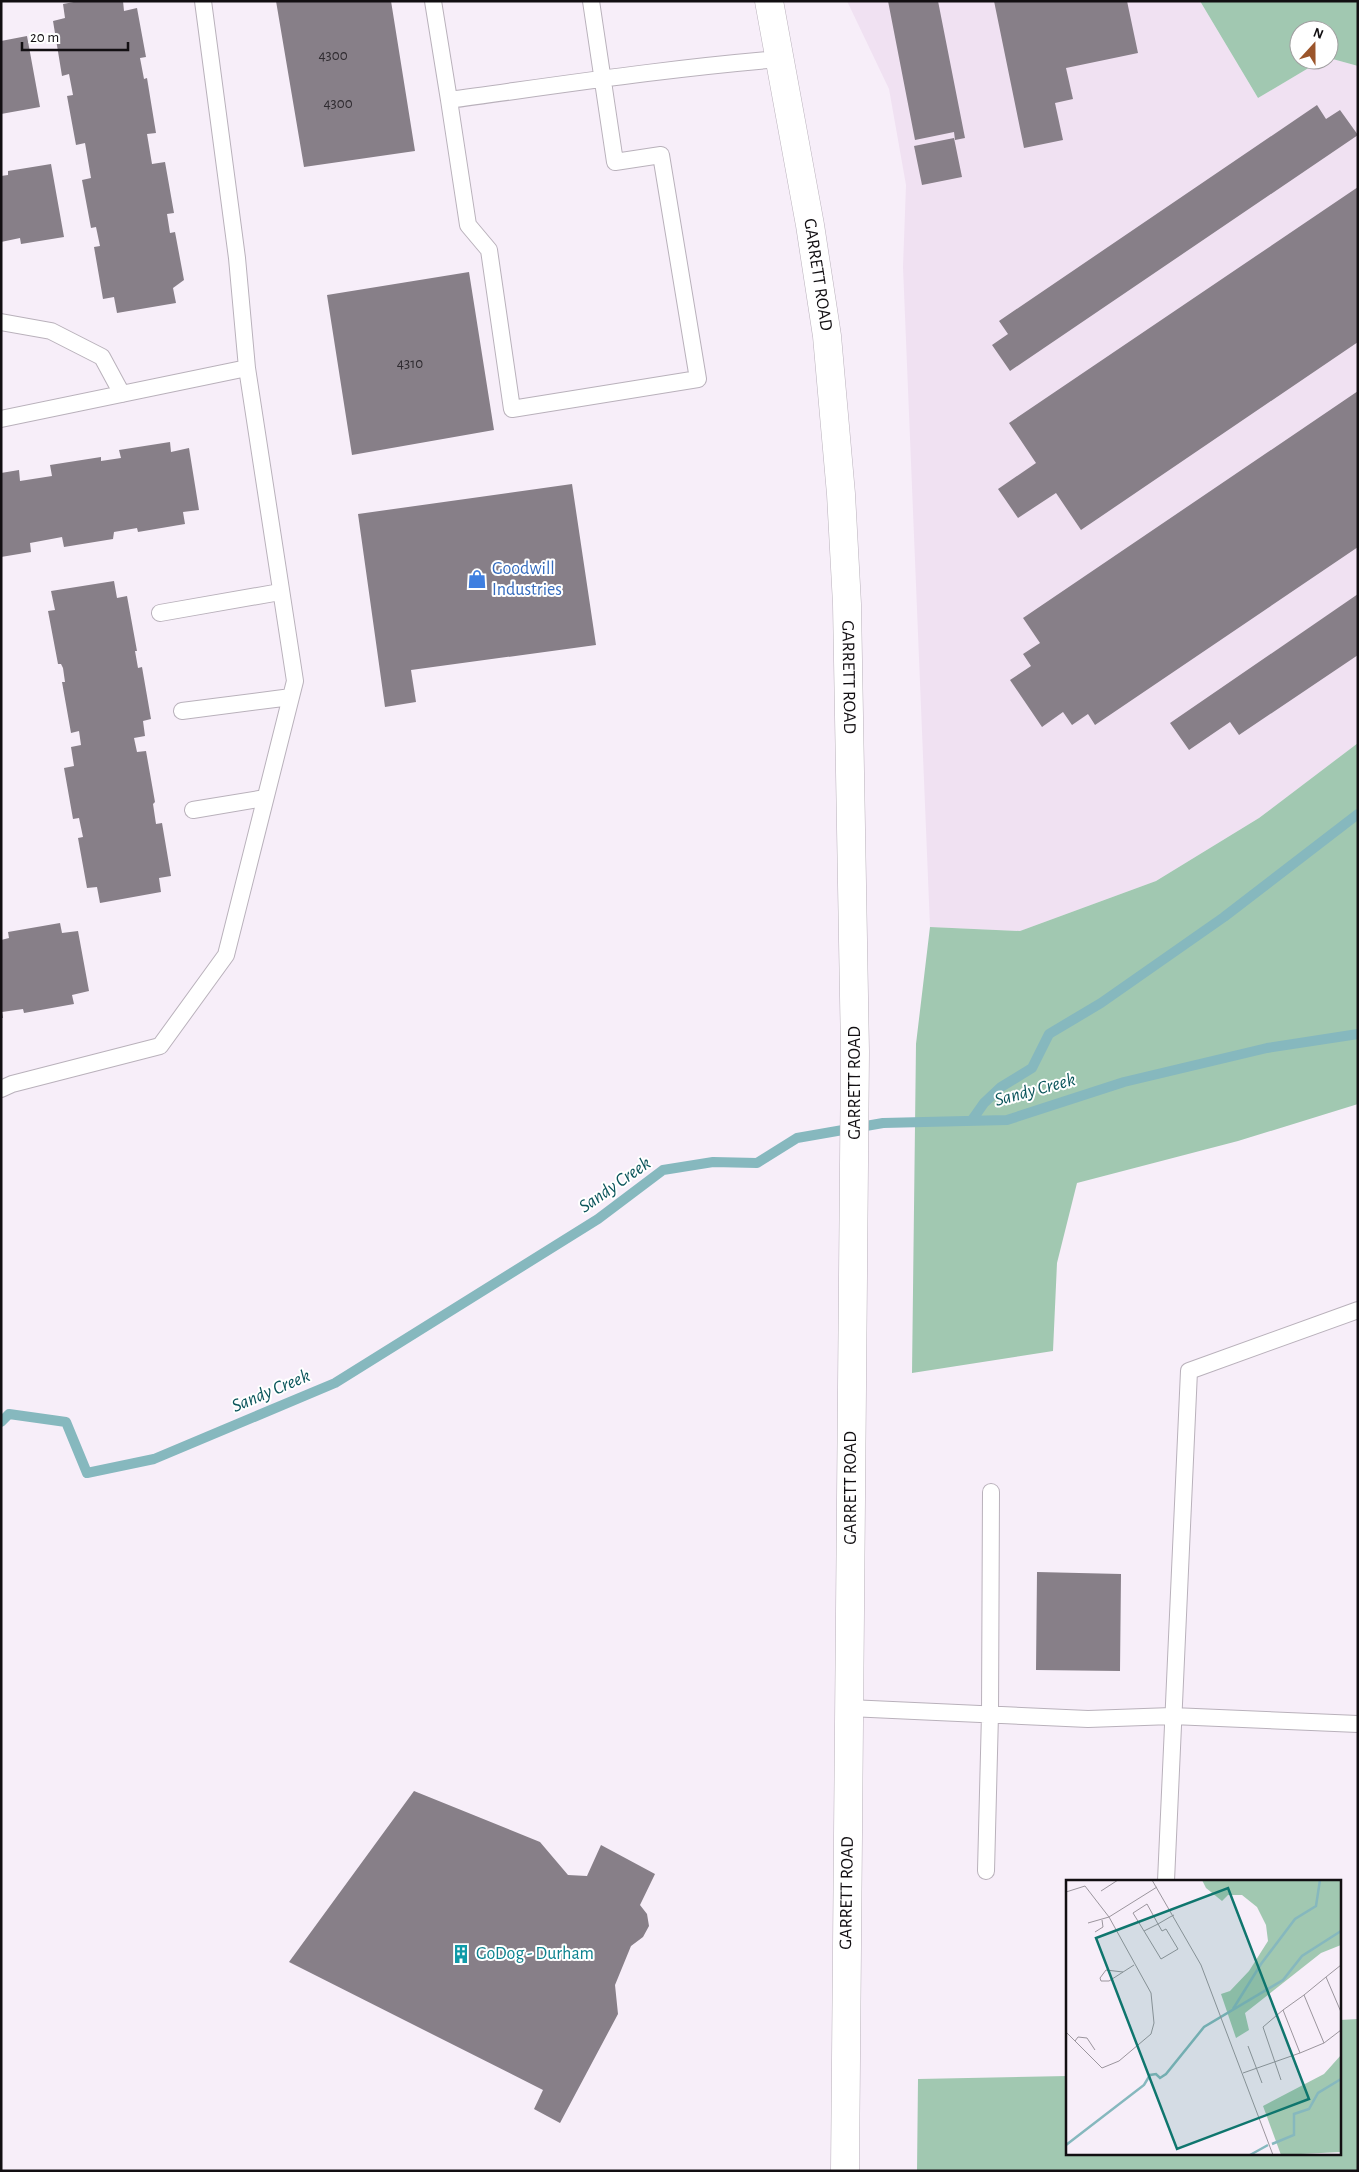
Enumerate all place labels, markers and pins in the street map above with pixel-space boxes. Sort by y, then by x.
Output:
place label: Goodwill Industries [492,560,562,599]
shop icon: Goodwill Industries [466,568,488,590]
building icon: GoDog - Durham [450,1943,472,1965]
place label: GoDog - Durham [476,1945,594,1963]

